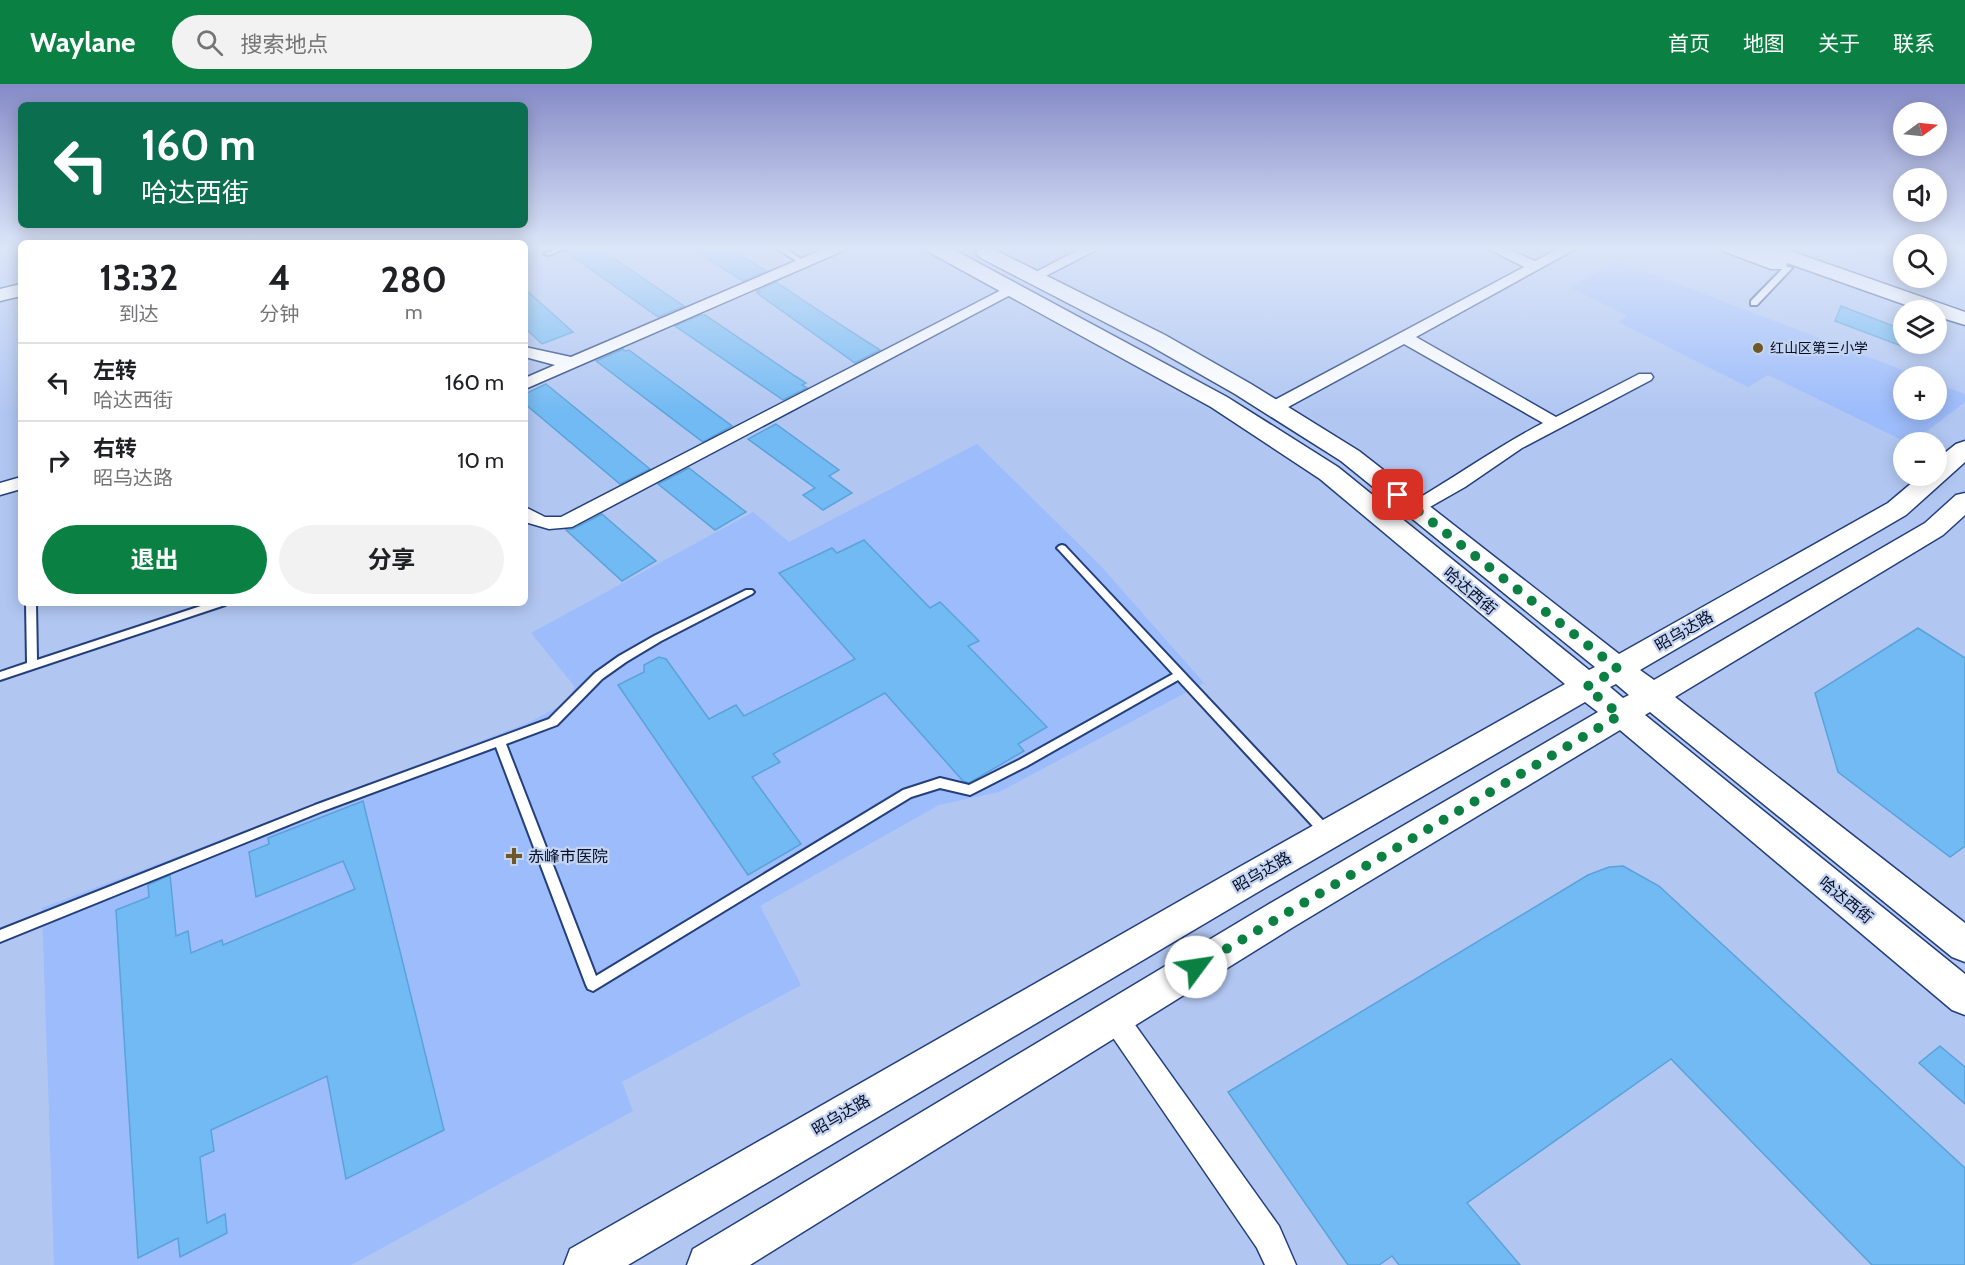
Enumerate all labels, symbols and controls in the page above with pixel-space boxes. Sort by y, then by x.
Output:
search box [172,15,592,69]
text: Waylane [30,25,136,59]
icon: search [193,26,226,59]
text: 搜索地点 [241,31,329,58]
text: 首页 [1668,31,1710,56]
text: 地图 [1743,31,1785,56]
text: 关于 [1818,31,1860,56]
text: 联系 [1893,31,1935,56]
north arrow [1893,102,1947,156]
map controls [1893,102,1947,486]
text: 160 m [141,119,256,171]
icon: left [42,126,120,204]
button: sound [1893,168,1947,222]
text: 哈达西街 [141,176,249,209]
button: search [1893,234,1947,288]
text: 13:32 [99,255,178,299]
text: 4 [268,255,291,299]
text: 280 [381,257,447,301]
text: m [405,300,422,324]
button: layers [1893,300,1947,354]
text: 到达 [119,302,159,326]
text: 分钟 [259,302,299,326]
place label: 红山区第三小学 [1770,339,1868,357]
marker: 红山区第三小学 [1751,341,1765,355]
text: 左转 [93,357,137,384]
icon: left [42,366,75,399]
button: + [1893,366,1947,420]
text: 160 m [445,369,504,396]
text: 哈达西街 [93,388,173,412]
button: − [1893,432,1947,486]
text: 右转 [93,435,137,462]
icon: right [42,444,75,477]
text: 10 m [457,447,504,474]
text: 昭乌达路 [93,466,173,490]
pin [1372,469,1423,520]
icon: arrive [1381,478,1414,511]
button: 退出 [42,525,267,594]
button: 分享 [279,525,504,594]
street label: 哈达西街 [1439,563,1501,619]
street label: 昭乌达路 [1652,607,1716,655]
marker: 赤峰市医院 [505,847,523,865]
place label: 赤峰市医院 [528,847,608,866]
street label: 昭乌达路 [1230,848,1294,896]
street label: 哈达西街 [1815,872,1877,928]
position arrow [1164,935,1228,999]
street label: 昭乌达路 [809,1091,873,1139]

